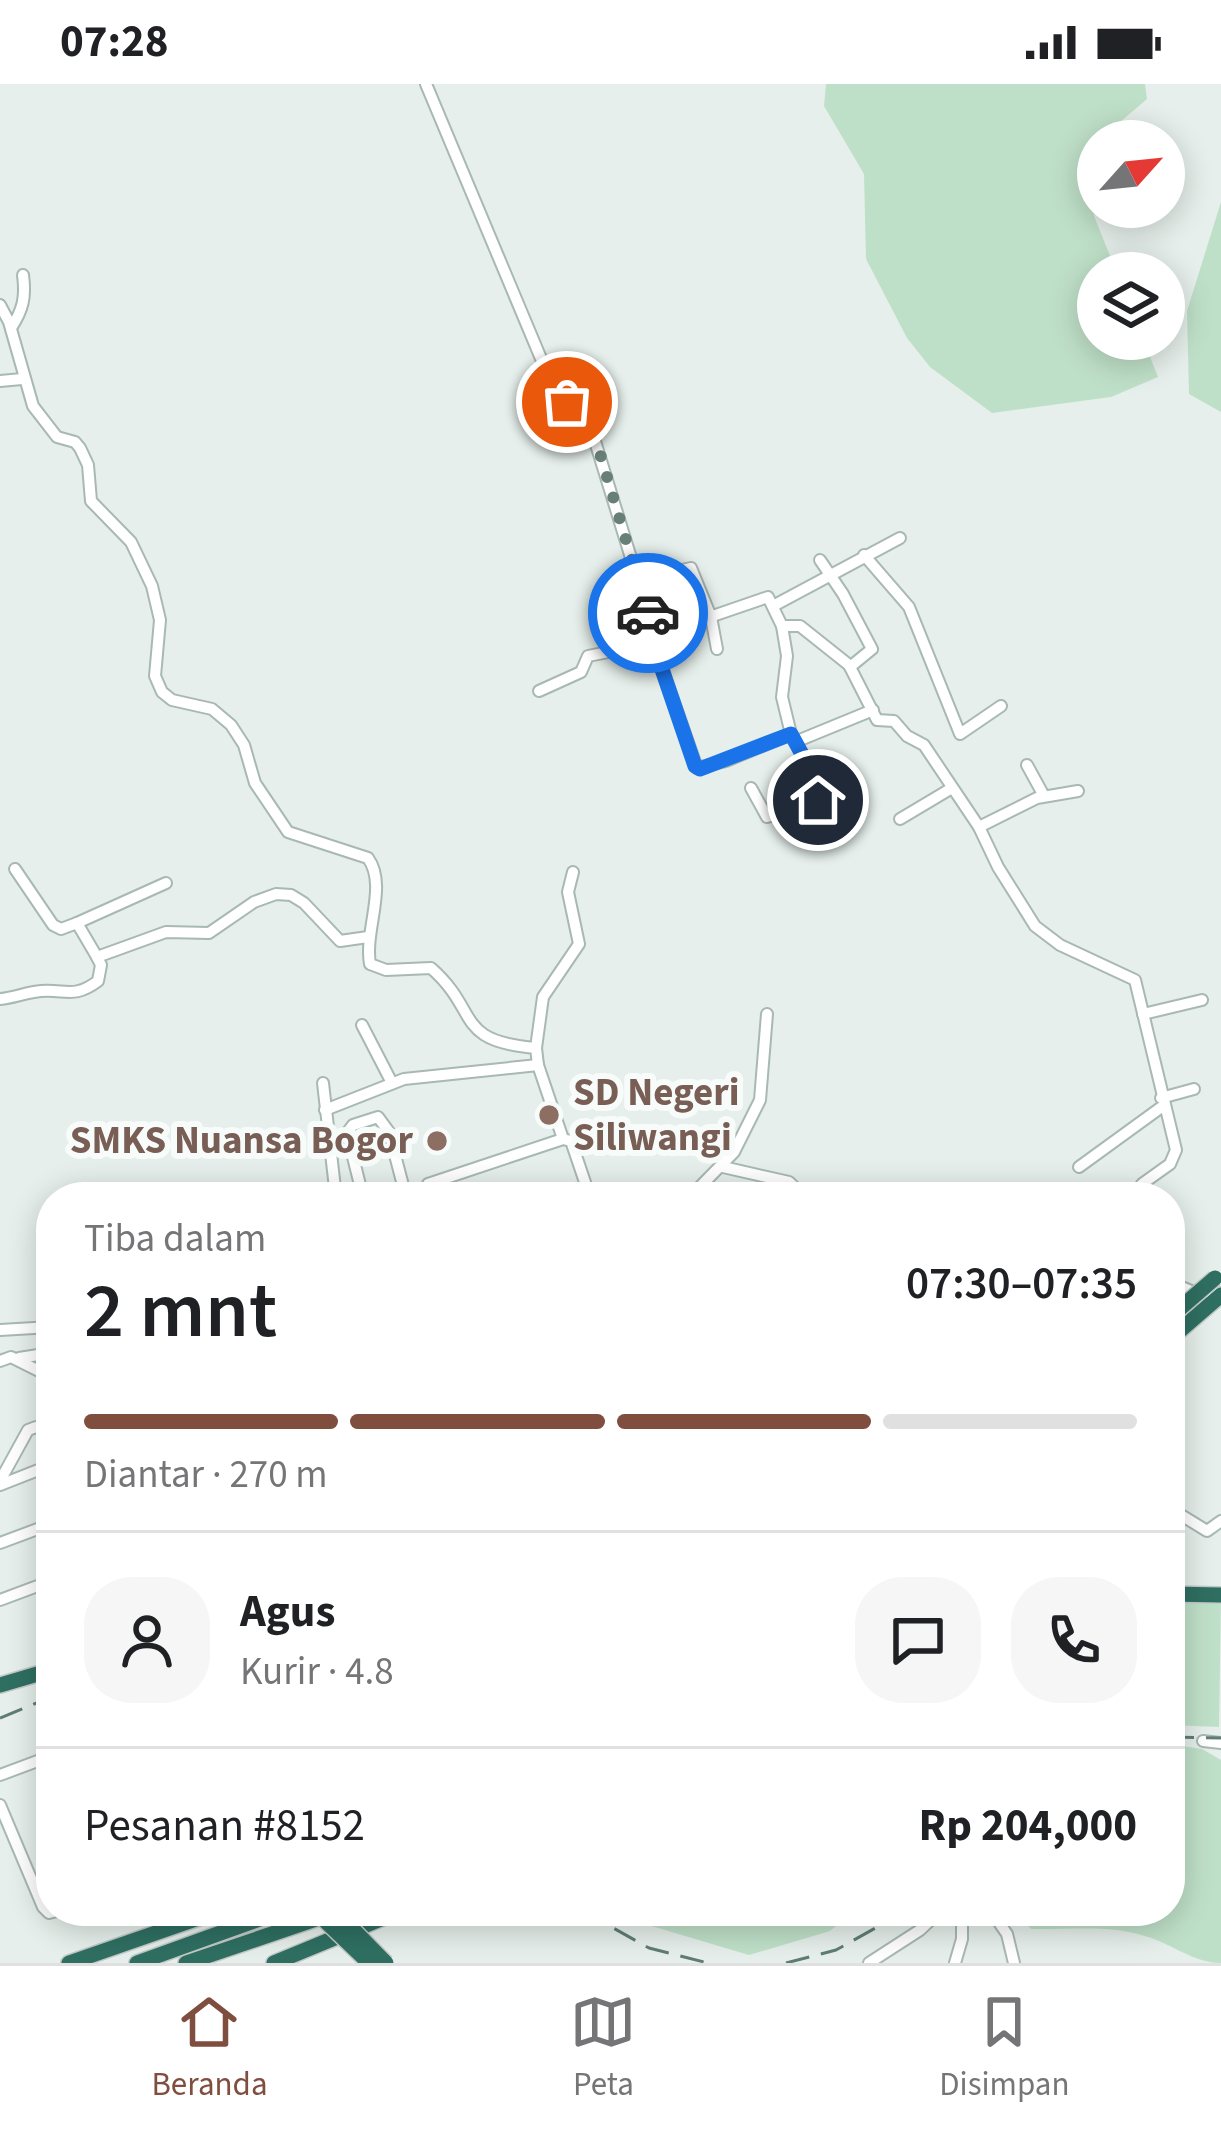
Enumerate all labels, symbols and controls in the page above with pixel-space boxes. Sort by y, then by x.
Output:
text: 07:28 [60,10,169,74]
north arrow [1077,120,1185,228]
map controls [1077,120,1185,360]
button: layers [1077,252,1185,360]
pin [516,351,618,453]
icon: bag [534,369,600,435]
courier [588,553,708,673]
icon: car [615,580,681,646]
pin [767,749,869,851]
icon: home [785,767,851,833]
place label: SD Negeri Siliwangi [573,1065,740,1166]
marker: SD Negeri Siliwangi [536,1102,562,1128]
place label: SMKS Nuansa Bogor [70,1113,413,1169]
marker: SMKS Nuansa Bogor [424,1128,450,1154]
text: Tiba dalam [84,1211,266,1267]
text: 07:30–07:35 [906,1252,1137,1316]
text: 2 mnt [84,1256,277,1367]
text: Diantar · 270 m [84,1447,328,1503]
button: person [84,1577,210,1703]
button: chat [855,1577,981,1703]
button: phone [1011,1577,1137,1703]
text: Agus [240,1580,335,1644]
text: Kurir · 4.8 [240,1644,394,1700]
text: Pesanan #8152 [84,1794,365,1858]
text: Rp 204,000 [919,1794,1137,1858]
tab: Beranda [151,1989,268,2108]
tab: Peta [570,1989,636,2108]
tab: Disimpan [939,1989,1070,2108]

